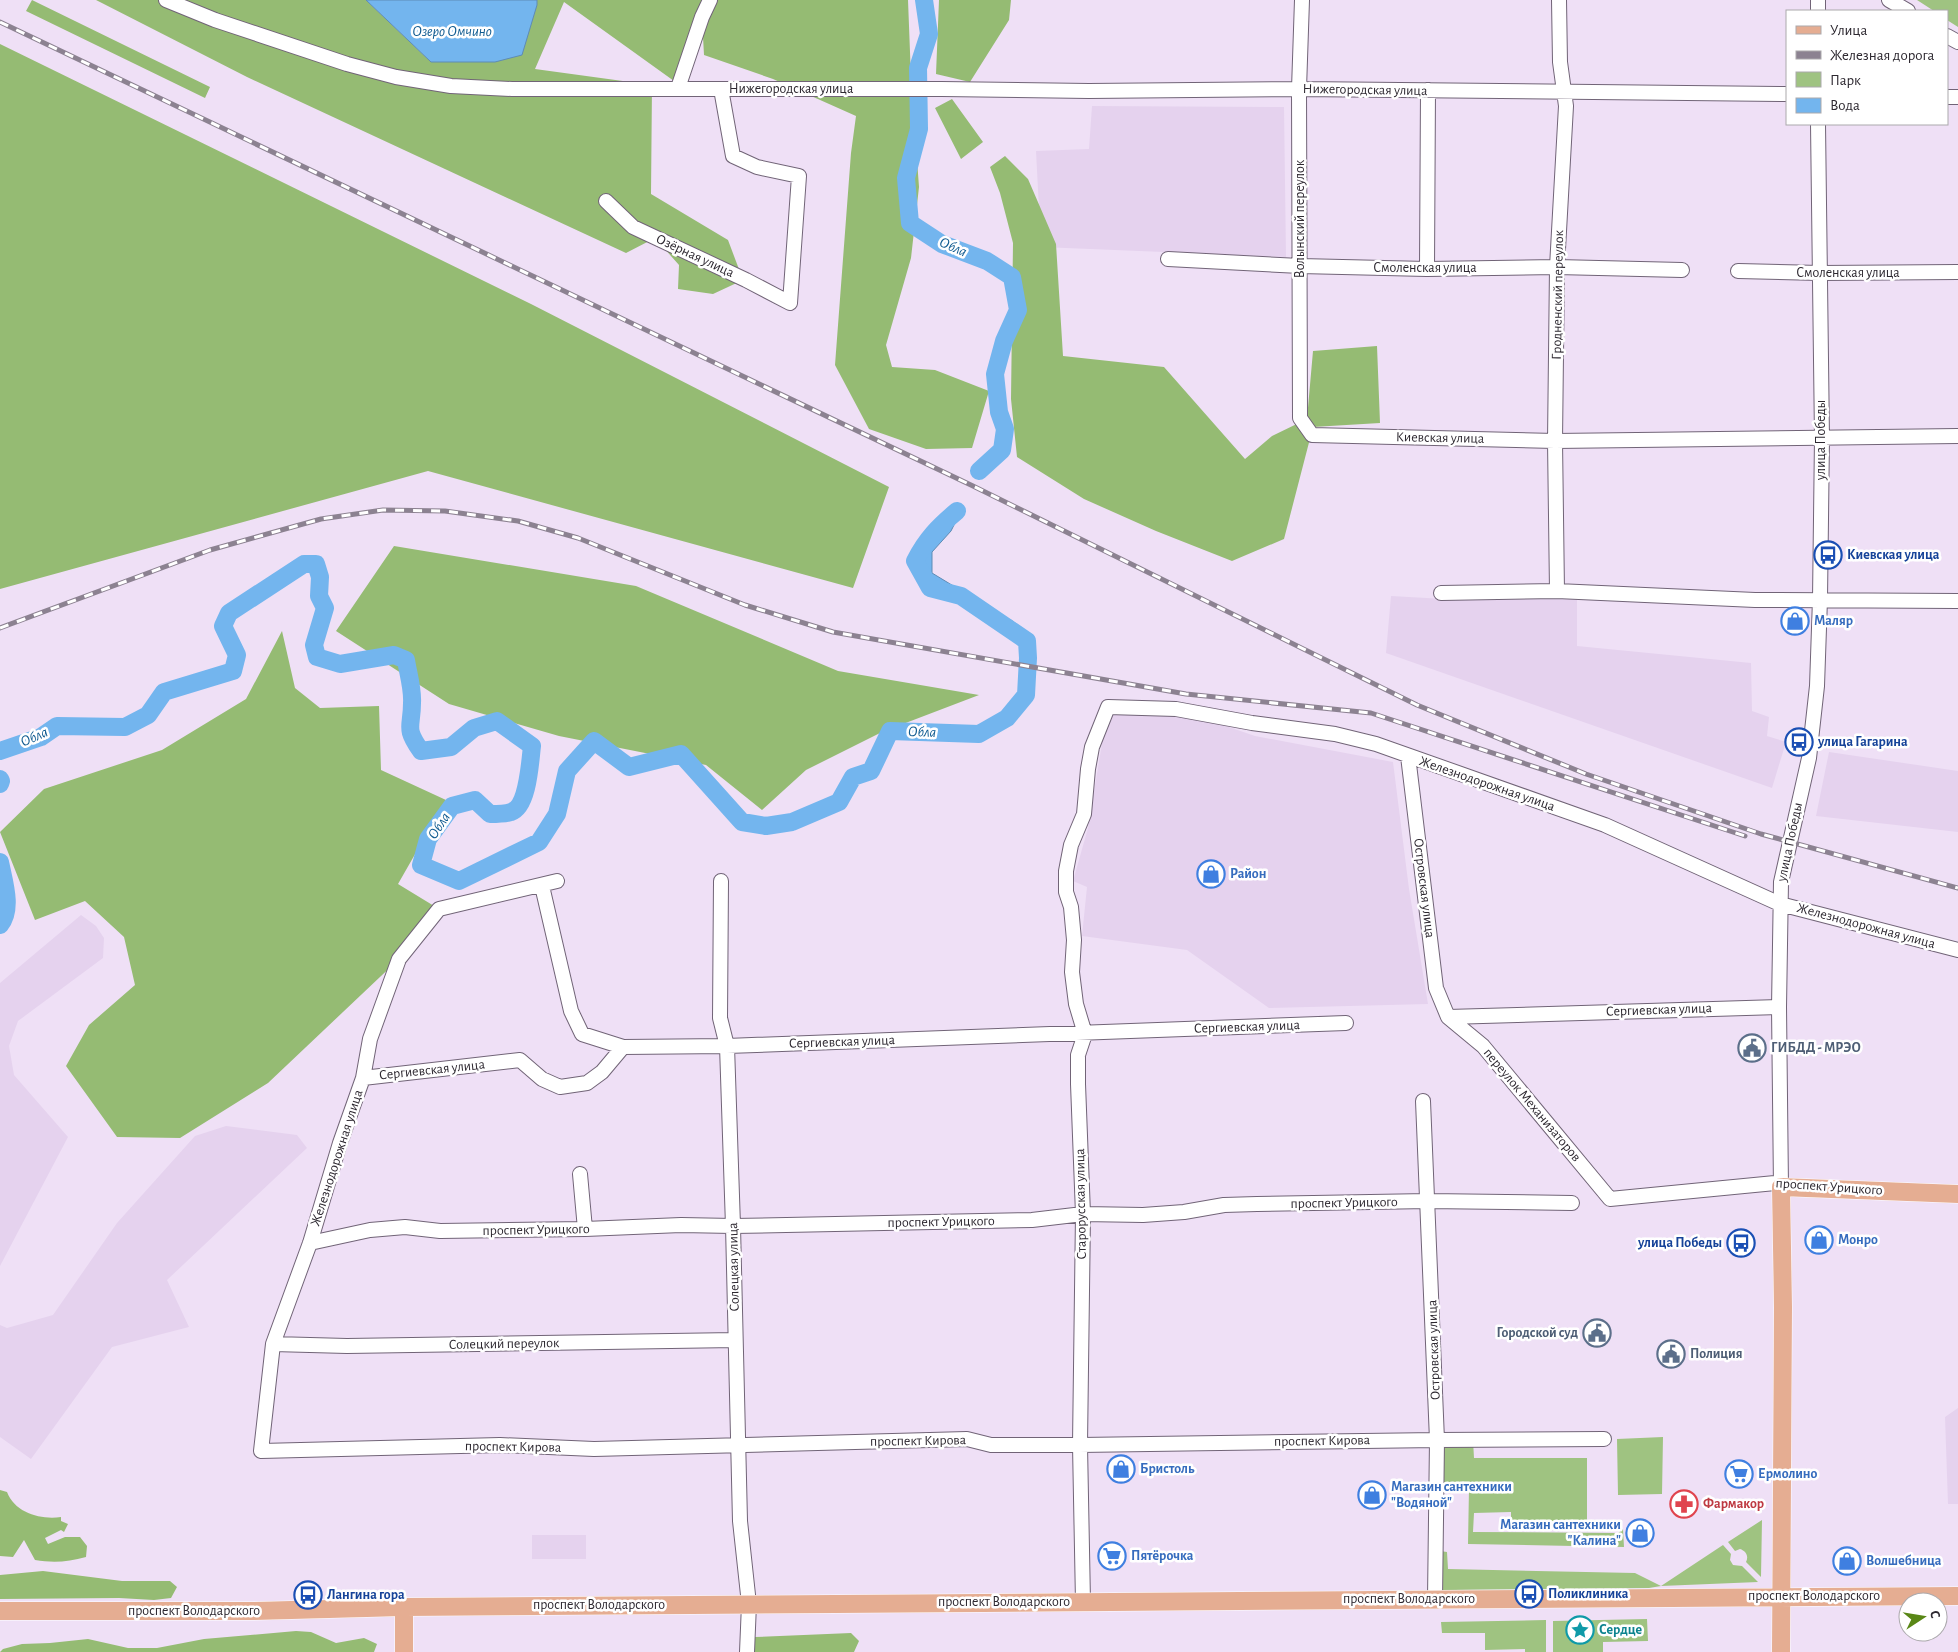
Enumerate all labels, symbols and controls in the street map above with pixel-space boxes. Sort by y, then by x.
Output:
legend [1786,10,1948,125]
text: Улица [1830,23,1867,38]
water label: Озеро Омчино [412,24,492,39]
text: Железная дорога [1830,48,1935,63]
text: Парк [1830,73,1861,88]
street label: Нижегородская улица [729,82,854,96]
street label: Нижегородская улица [1303,82,1428,98]
text: Вода [1830,98,1860,113]
street label: Волынский переулок [1293,159,1307,278]
street label: Гродненский переулок [1550,229,1566,360]
street label: Озёрная улица [654,232,737,280]
water label: Обла [937,235,969,259]
street label: Смоленская улица [1373,261,1477,275]
street label: Смоленская улица [1796,266,1900,280]
street label: улица Победы [1814,400,1828,481]
street label: Киевская улица [1396,430,1485,446]
bus stop icon: Киевская улица [1813,540,1843,570]
place label: Киевская улица [1847,548,1940,562]
shop icon: Маляр [1780,606,1810,636]
place label: Маляр [1814,614,1853,628]
water label: Обла [18,724,50,750]
water label: Обла [908,724,936,740]
bus stop icon: улица Гагарина [1784,727,1814,757]
place label: улица Гагарина [1817,735,1908,749]
street label: Железнодорожная улица [1417,754,1557,814]
street label: улица Победы [1775,801,1805,884]
water label: Обла [425,810,453,842]
street label: Островская улица [1411,837,1437,939]
shop icon: Район [1196,859,1226,889]
place label: Район [1230,867,1266,881]
street label: Железнодорожная улица [1795,901,1937,951]
street label: Сергиевская улица [1606,1001,1713,1019]
street label: Сергиевская улица [1194,1018,1301,1036]
street label: Сергиевская улица [789,1033,896,1051]
public building icon: ГИБДД - МРЭО [1737,1033,1767,1063]
place label: ГИБДД - МРЭО [1771,1041,1861,1055]
street label: переулок Механизаторов [1481,1046,1583,1164]
street label: Сергиевская улица [378,1057,486,1083]
street label: Железнодорожная улица [308,1087,366,1228]
street label: Старорусская улица [1073,1148,1089,1260]
street label: проспект Урицкого [1775,1176,1883,1198]
street label: проспект Урицкого [1290,1195,1398,1211]
street label: проспект Урицкого [887,1214,995,1230]
street label: проспект Урицкого [482,1222,590,1238]
street label: Солецкая улица [726,1222,742,1312]
shop icon: Монро [1804,1225,1834,1255]
bus stop icon: улица Победы [1726,1228,1756,1258]
place label: Монро [1838,1233,1878,1247]
place label: улица Победы [1637,1236,1722,1250]
street label: Островская улица [1425,1299,1443,1400]
public building icon: Городской суд [1582,1318,1612,1348]
place label: Городской суд [1497,1326,1578,1340]
street label: Солецкий переулок [449,1336,560,1352]
public building icon: Полиция [1656,1339,1686,1369]
place label: Полиция [1690,1347,1743,1361]
street label: проспект Кирова [870,1433,967,1449]
street label: проспект Кирова [1274,1433,1371,1449]
street label: проспект Кирова [465,1439,562,1455]
shop icon: Бристоль [1106,1454,1136,1484]
supermarket icon: Ермолино [1724,1459,1754,1489]
place label: Бристоль [1140,1462,1195,1476]
place label: Ермолино [1758,1467,1818,1481]
shop icon: Магазин сантехники "Водяной" [1357,1480,1387,1510]
place label: Магазин сантехники "Водяной" [1391,1480,1512,1510]
pharmacy icon: Фармакор [1669,1489,1699,1519]
place label: Фармакор [1703,1497,1764,1511]
place label: Магазин сантехники "Калина" [1500,1518,1621,1548]
shop icon: Магазин сантехники "Калина" [1625,1518,1655,1548]
supermarket icon: Пятёрочка [1097,1541,1127,1571]
shop icon: Волшебница [1832,1546,1862,1576]
place label: Пятёрочка [1131,1549,1194,1563]
place label: Волшебница [1866,1554,1942,1568]
bus stop icon: Поликлиника [1514,1579,1544,1609]
bus stop icon: Лангина гора [293,1580,323,1610]
place label: Поликлиника [1548,1587,1629,1601]
place label: Лангина гора [327,1588,405,1602]
street label: проспект Володарского [1748,1589,1880,1603]
street label: проспект Володарского [1343,1592,1475,1606]
north arrow [1898,1592,1948,1642]
street label: проспект Володарского [938,1595,1070,1609]
street label: проспект Володарского [533,1598,665,1612]
street label: проспект Володарского [128,1604,260,1618]
text: С [1927,1609,1942,1620]
place icon: Сердце [1565,1615,1595,1645]
place label: Сердце [1599,1623,1643,1637]

